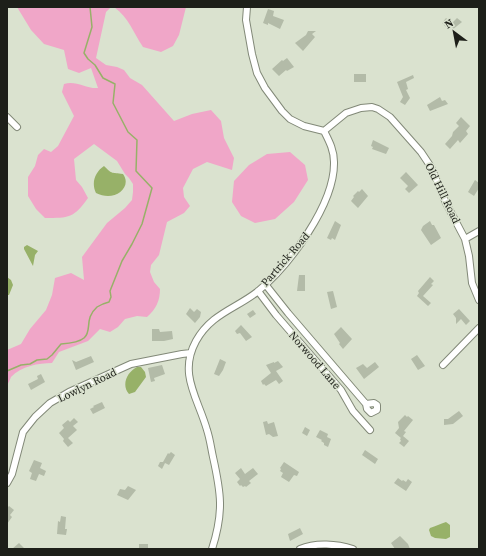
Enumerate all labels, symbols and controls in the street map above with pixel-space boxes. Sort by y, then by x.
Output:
north arrow [434,12,474,52]
text: N [442,15,456,32]
street label: Old Hill Road [421,160,464,227]
street label: Partrick Road [258,228,314,290]
street label: Norwood Lane [285,328,344,393]
street label: Lowlyn Road [55,364,120,406]

